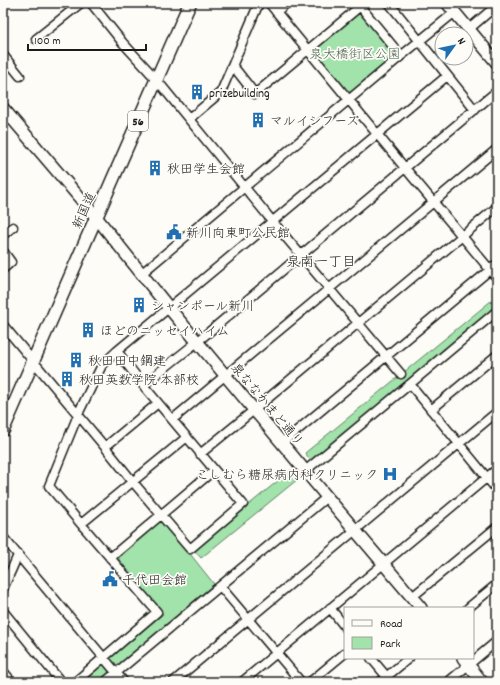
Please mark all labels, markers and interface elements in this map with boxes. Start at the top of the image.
scale bar [28,26,146,52]
north arrow [434,26,474,66]
text: 100 m [34,33,61,50]
text: N [453,35,469,49]
park label: 泉大橋街区公園 [309,46,401,65]
building icon: prizebuilding [188,83,206,101]
place label: prizebuilding [209,85,270,104]
road number: 56 [128,111,148,131]
building icon: マルイシフーズ [249,111,267,129]
place label: マルイシフーズ [270,113,359,132]
building icon: 秋田学生会館 [146,159,164,177]
place label: 秋田学生会館 [167,161,245,180]
street label: 新国道 [69,189,102,233]
public building icon: 新川向東町公民館 [165,223,183,241]
place label: 新川向東町公民館 [186,225,290,244]
district label: 泉南一丁目 [286,253,356,273]
building icon: シャンポール新川 [130,296,148,314]
place label: シャンポール新川 [151,298,254,317]
building icon: ほどのニッセイハイム [79,321,97,339]
place label: ほどのニッセイハイム [100,323,229,342]
building icon: 秋田田中鋼建 [67,351,85,369]
place label: 秋田田中鋼建 [88,353,166,372]
street label: 泉ななかまど通り [225,360,307,452]
building icon: 秋田英数学院 本部校 [58,370,76,388]
place label: 秋田英数学院 本部校 [79,372,199,391]
hospital icon: こしむら糖尿病内科クリニック [381,465,399,483]
place label: こしむら糖尿病内科クリニック [196,467,378,486]
public building icon: 千代田会館 [101,570,119,588]
place label: 千代田会館 [122,572,187,591]
legend [344,607,474,659]
text: Road [380,616,402,633]
text: Park [380,636,401,653]

